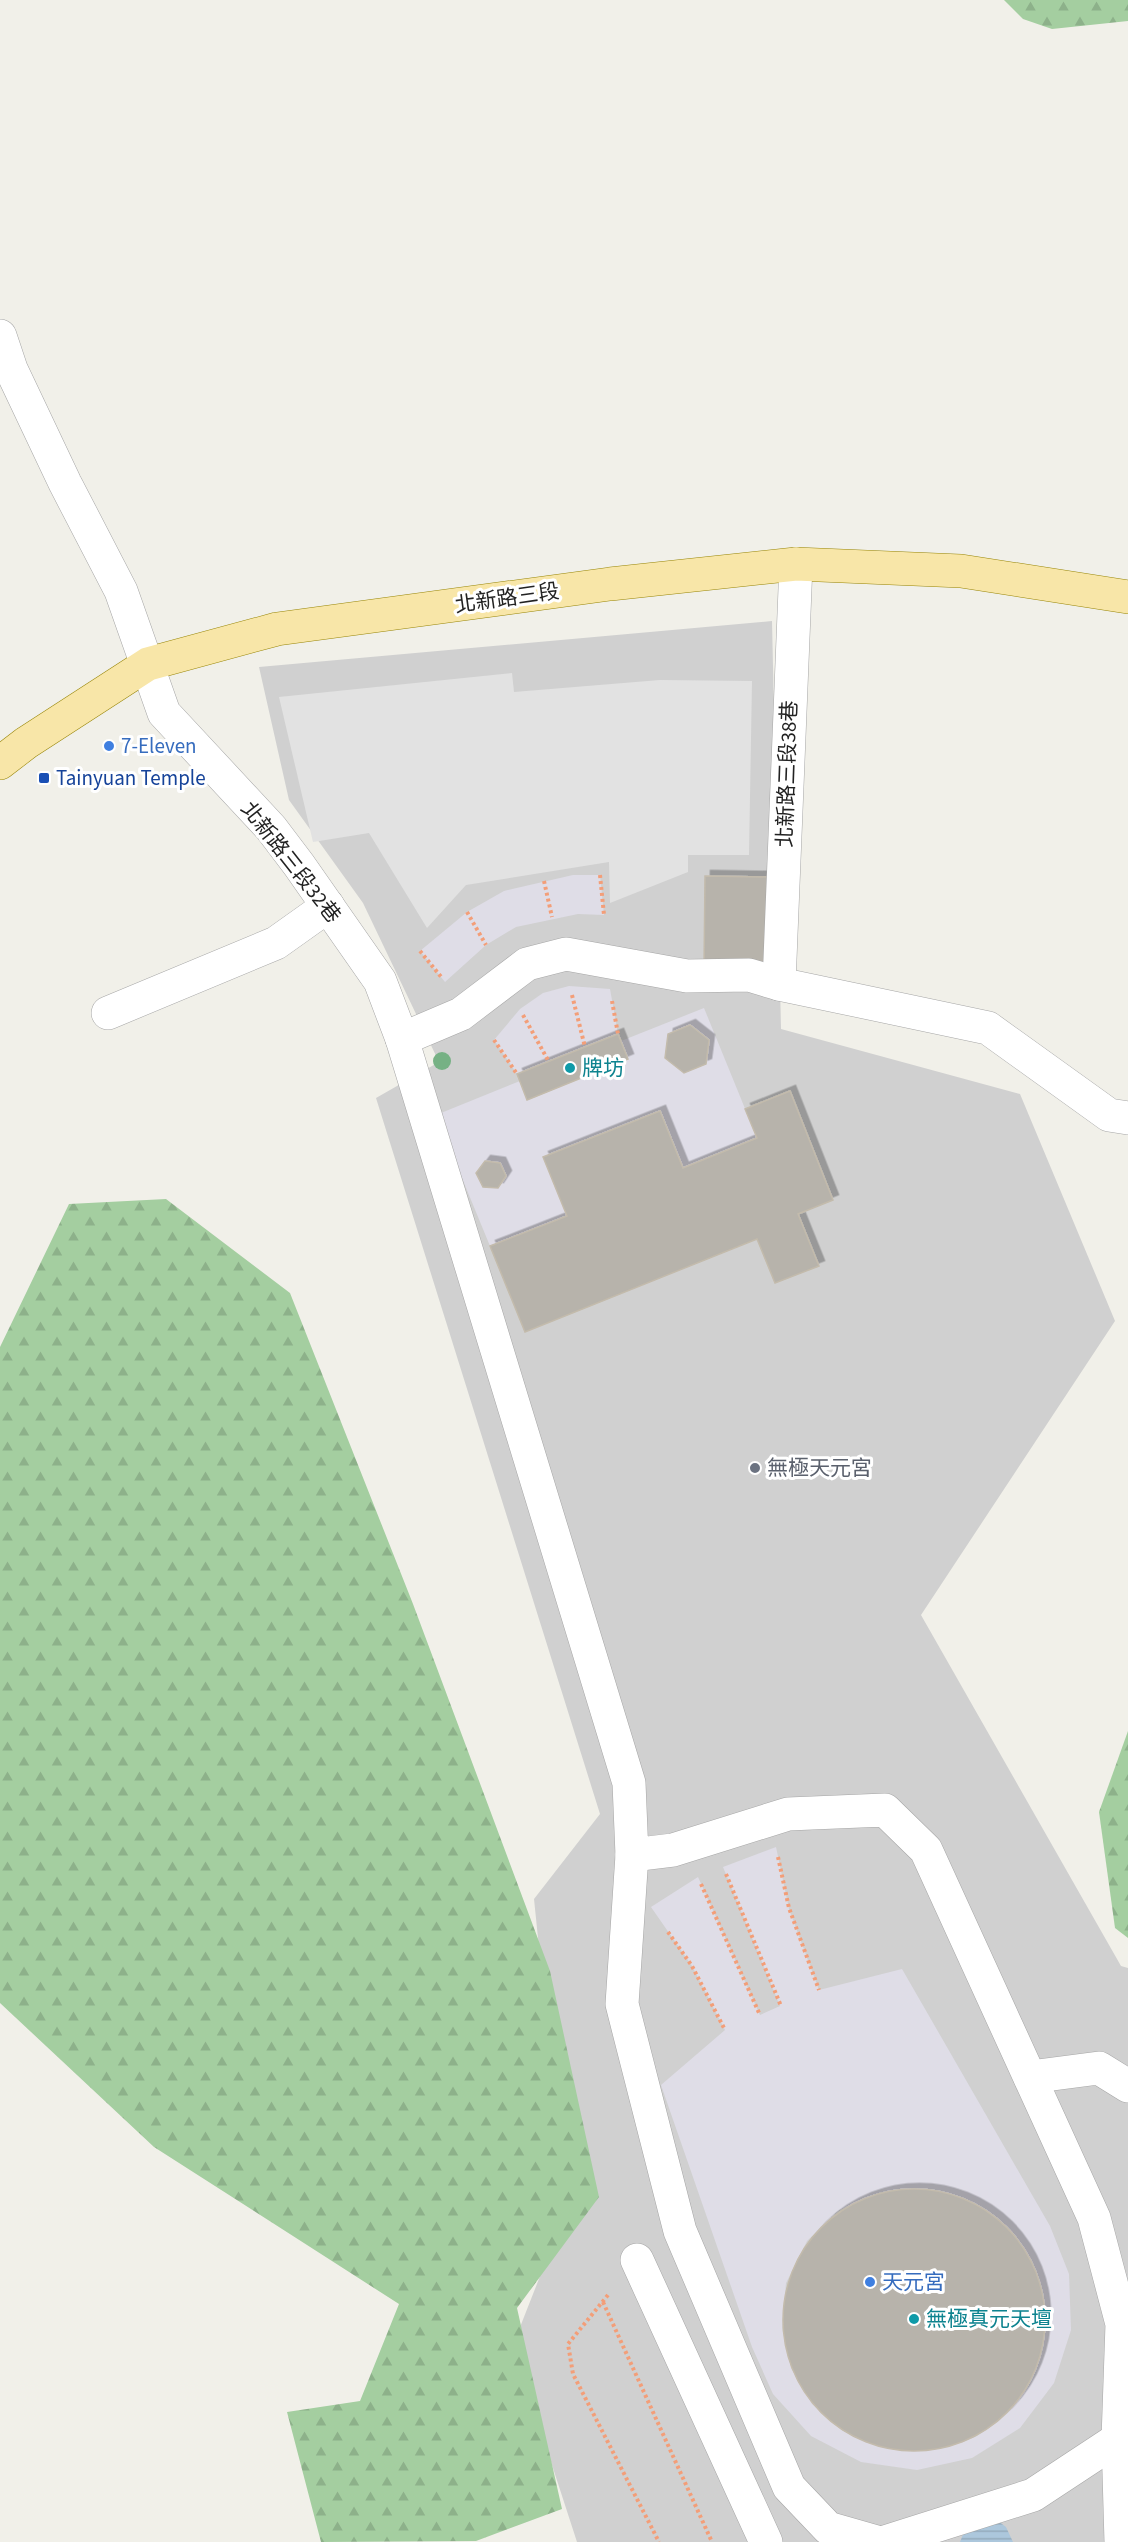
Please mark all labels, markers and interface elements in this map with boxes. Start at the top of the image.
street label: 北新路三段 [453,576,561,620]
street label: 北新路三段38巷 [769,700,805,848]
place label: 7-Eleven [121,731,197,761]
marker: 7-Eleven [102,739,116,753]
place label: Tainyuan Temple [56,763,206,793]
marker: Tainyuan Temple [37,771,51,785]
street label: 北新路三段32巷 [234,795,348,929]
place label: 牌坊 [582,1053,624,1083]
marker: 牌坊 [563,1061,577,1075]
place label: 無極天元宮 [767,1453,872,1483]
marker: 無極天元宮 [748,1461,762,1475]
place label: 天元宮 [882,2267,945,2297]
marker: 天元宮 [863,2275,877,2289]
place label: 無極真元天壇 [926,2304,1052,2334]
marker: 無極真元天壇 [907,2312,921,2326]

